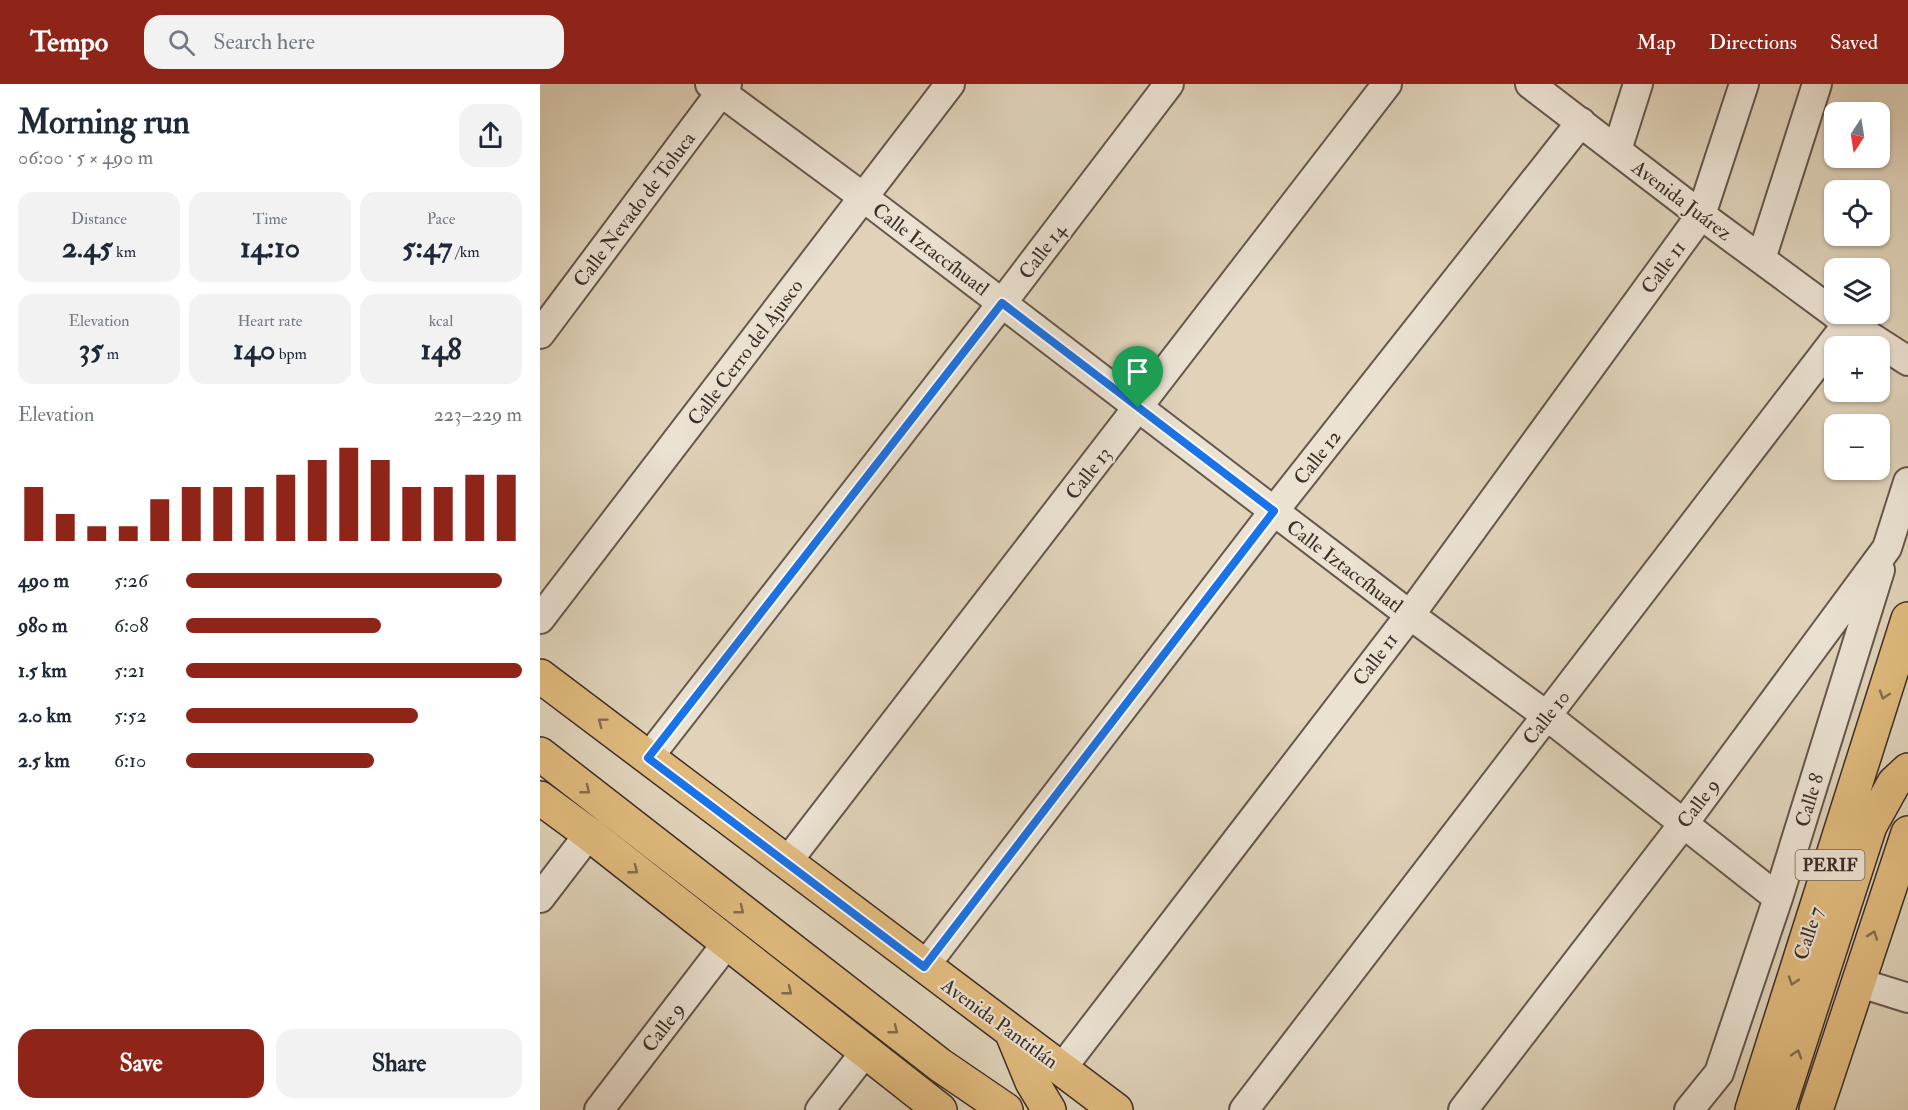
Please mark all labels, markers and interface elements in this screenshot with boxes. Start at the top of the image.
search box [144,15,564,69]
text: Tempo [30,25,108,60]
icon: search [165,26,198,59]
text: Search here [213,28,315,56]
text: Map [1636,29,1676,56]
text: Directions [1709,29,1797,56]
text: Saved [1830,29,1878,56]
text: Morning run [18,102,190,143]
north arrow [1824,102,1890,168]
map controls [1824,102,1890,480]
button: share [459,104,522,167]
street label: Calle Nevado de Toluca [568,126,701,292]
text: 06:00 · 5 × 490 m [18,145,153,170]
street label: Avenida Juárez [1626,154,1737,246]
button: locate [1824,180,1890,246]
street label: Calle Iztaccíhuatl [867,197,994,301]
text: Distance [71,209,127,229]
text: Time [253,209,287,229]
text: Pace [427,209,455,229]
street label: Calle 14 [1013,217,1072,284]
text: 2.45 [62,229,113,266]
text: 14:10 [240,229,300,266]
text: 5:47 [402,229,452,266]
street label: Calle 11 [1636,236,1691,299]
text: km [113,242,136,262]
text: /km [452,242,480,262]
button: layers [1824,258,1890,324]
street label: Calle Cerro del Ajusco [682,274,809,430]
text: Elevation [69,311,129,331]
text: Heart rate [237,311,303,331]
text: kcal [429,311,453,331]
text: 35 [79,331,103,368]
text: 140 [233,331,275,368]
text: 148 [421,331,461,368]
button: + [1824,336,1890,402]
text: m [103,344,119,364]
text: bpm [275,344,307,364]
pin [1112,346,1163,408]
icon: arrive [1121,355,1154,388]
text: Elevation [18,402,94,427]
text: 223–229 m [434,402,522,427]
button: − [1824,414,1890,480]
street label: Calle 12 [1288,425,1347,490]
street label: Calle 13 [1060,442,1117,505]
street label: Calle Iztaccíhuatl [1281,514,1408,618]
text: 490 m [18,568,69,593]
text: 5:26 [114,568,148,593]
text: 980 m [18,613,68,638]
text: 6:08 [114,613,149,638]
street label: Calle 11 [1347,628,1403,691]
text: 1.5 km [18,658,67,683]
text: 5:21 [114,658,145,683]
street label: Calle 10 [1517,685,1576,750]
one-way arrow [1879,689,1891,700]
text: 2.0 km [18,703,72,728]
text: 5:52 [114,703,147,728]
one-way arrow [597,719,608,730]
text: 2.5 km [18,748,70,773]
text: 6:10 [114,748,146,773]
street label: Calle 8 [1789,770,1829,830]
street label: Calle 9 [1672,774,1725,833]
one-way arrow [579,783,590,794]
road number: PERIF [1796,850,1864,880]
one-way arrow [628,863,639,874]
one-way arrow [733,902,744,913]
street label: Calle 7 [1788,903,1829,963]
one-way arrow [1866,930,1879,940]
street label: Avenida Pantitlán [936,972,1063,1074]
one-way arrow [1788,975,1800,986]
one-way arrow [781,983,792,994]
street label: Calle 9 [637,998,690,1057]
one-way arrow [887,1022,898,1033]
button: Save [18,1029,264,1098]
button: Share [276,1029,522,1098]
one-way arrow [1789,1050,1802,1060]

